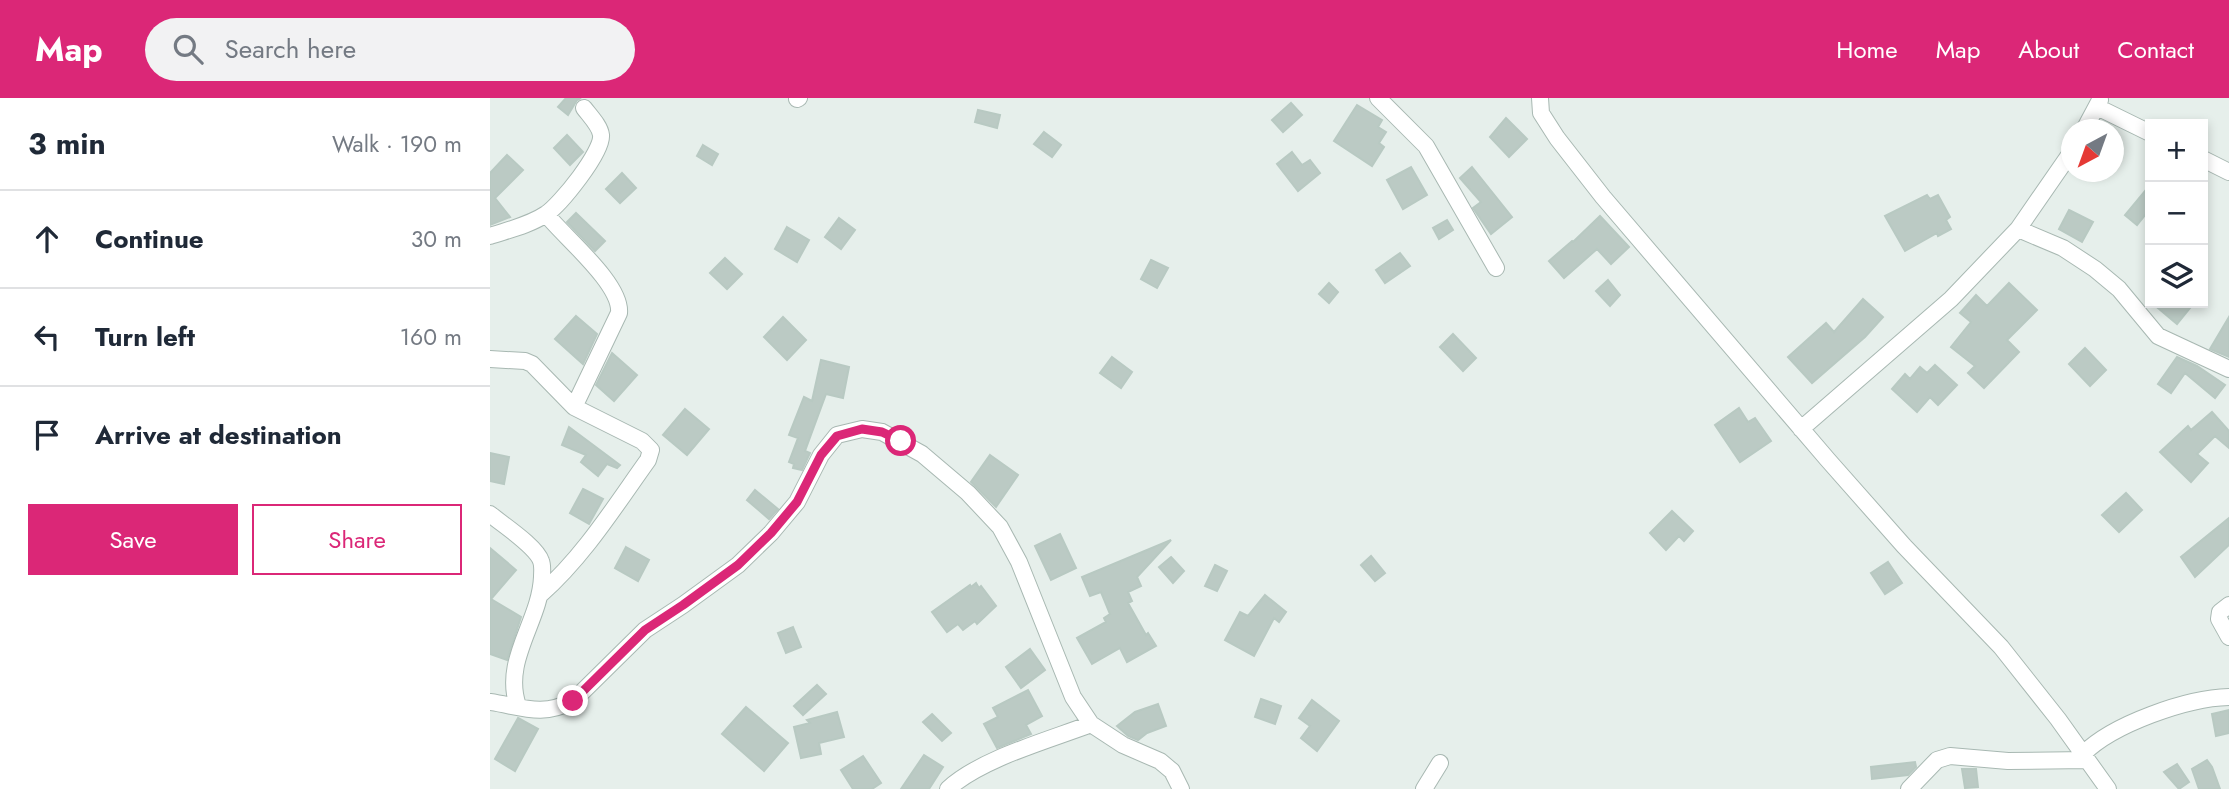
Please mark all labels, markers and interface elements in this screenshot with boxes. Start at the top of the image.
search box [145,18,635,81]
text: Map [35,26,103,73]
icon: search [169,30,207,68]
text: Search here [225,30,356,68]
text: Home [1836,32,1898,67]
text: Map [1936,32,1980,67]
text: About [2018,32,2079,67]
text: Contact [2117,32,2194,67]
north arrow [2061,119,2124,182]
map controls [2145,119,2208,308]
button: + [2145,119,2208,182]
text: 3 min [28,122,106,165]
text: Walk · 190 m [332,127,462,161]
button: − [2145,182,2208,245]
icon: ahead [28,220,66,258]
text: Continue [95,220,204,258]
text: 30 m [411,222,462,256]
button: layers [2145,245,2208,308]
icon: left [28,318,66,356]
text: Turn left [95,318,195,356]
text: 160 m [400,320,462,354]
icon: arrive [28,416,66,454]
text: Arrive at destination [95,416,342,454]
route start [885,425,916,456]
button: Save [28,504,238,575]
button: Share [252,504,462,575]
route end [557,685,588,716]

